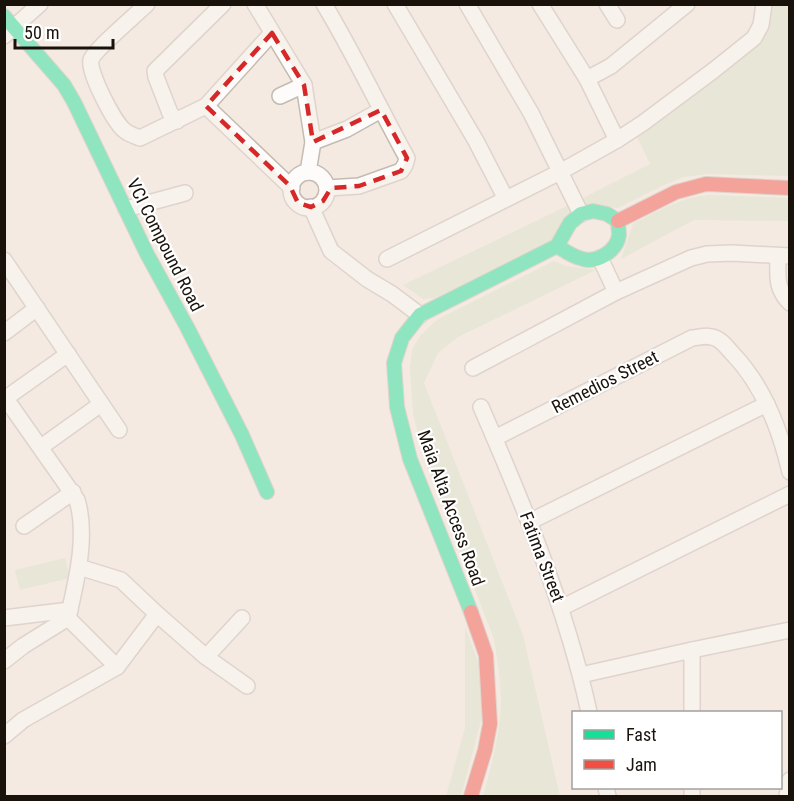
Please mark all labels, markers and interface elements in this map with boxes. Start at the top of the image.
scale bar [15,12,112,50]
text: 50 m [24,22,59,43]
street label: VCI Compound Road [123,175,208,315]
street label: Remedios Street [548,346,661,417]
street label: Maia Alta Access Road [414,427,489,588]
street label: Fatima Street [516,509,569,605]
legend [572,711,782,789]
text: Fast [626,724,657,745]
text: Jam [626,754,657,775]

